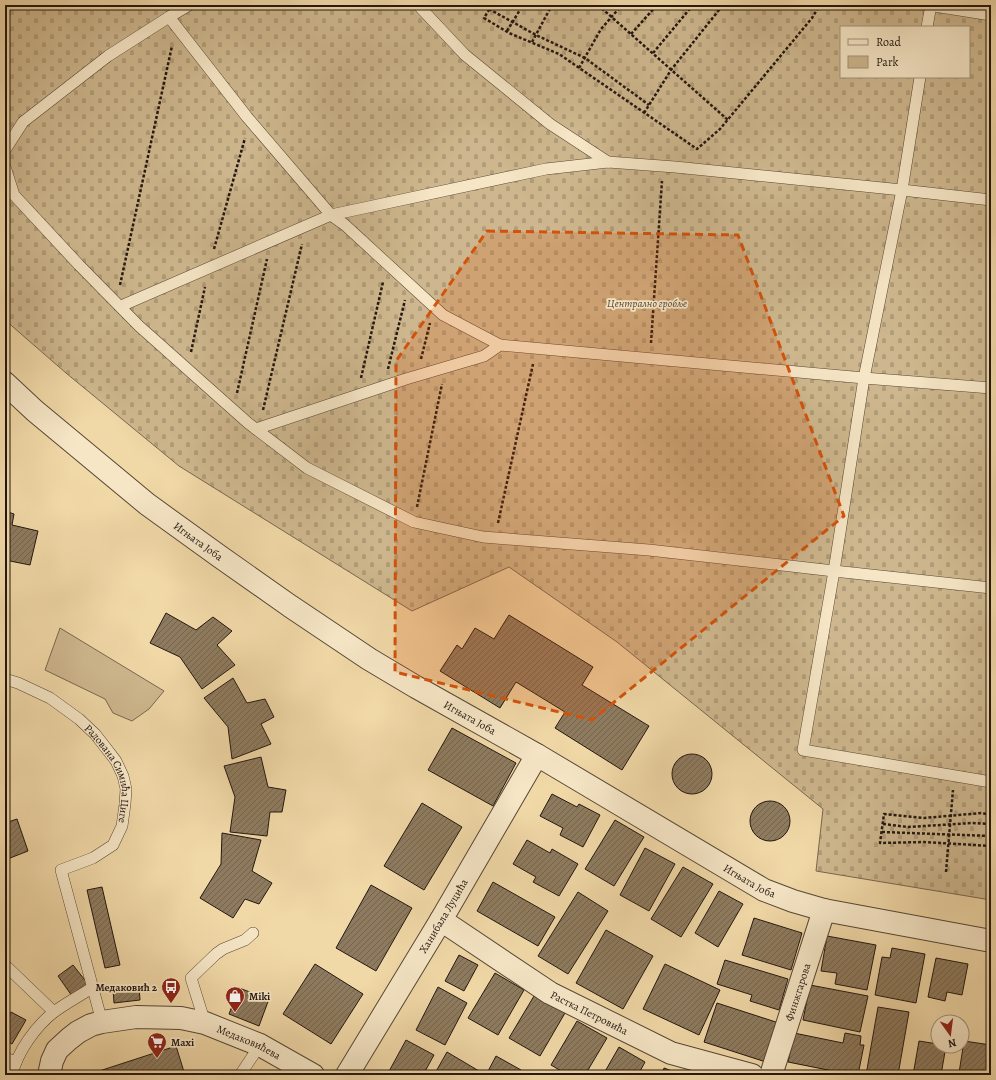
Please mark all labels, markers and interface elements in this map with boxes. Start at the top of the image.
legend [840,26,970,78]
text: Road [876,34,902,50]
text: Park [876,54,899,70]
park label: Централно гробље [607,296,687,311]
street label: Игњата Јоба [171,518,227,565]
street label: Игњата Јоба [441,697,500,738]
street label: Радована Симића Циге [81,721,134,824]
street label: Игњата Јоба [721,860,779,902]
street label: Ханибала Луцића [415,875,471,956]
street label: Финжгарова [781,960,814,1023]
bus stop icon: Медаковић 2 [160,976,182,1004]
place label: Медаковић 2 [95,980,158,995]
shop icon: Miki [224,985,246,1013]
street label: Растка Петровића [548,987,631,1038]
place label: Miki [249,989,270,1004]
north arrow [930,1014,970,1054]
street label: Медаковићева [215,1021,284,1063]
supermarket icon: Maxi [146,1031,168,1059]
place label: Maxi [171,1035,194,1050]
text: N [947,1035,958,1051]

